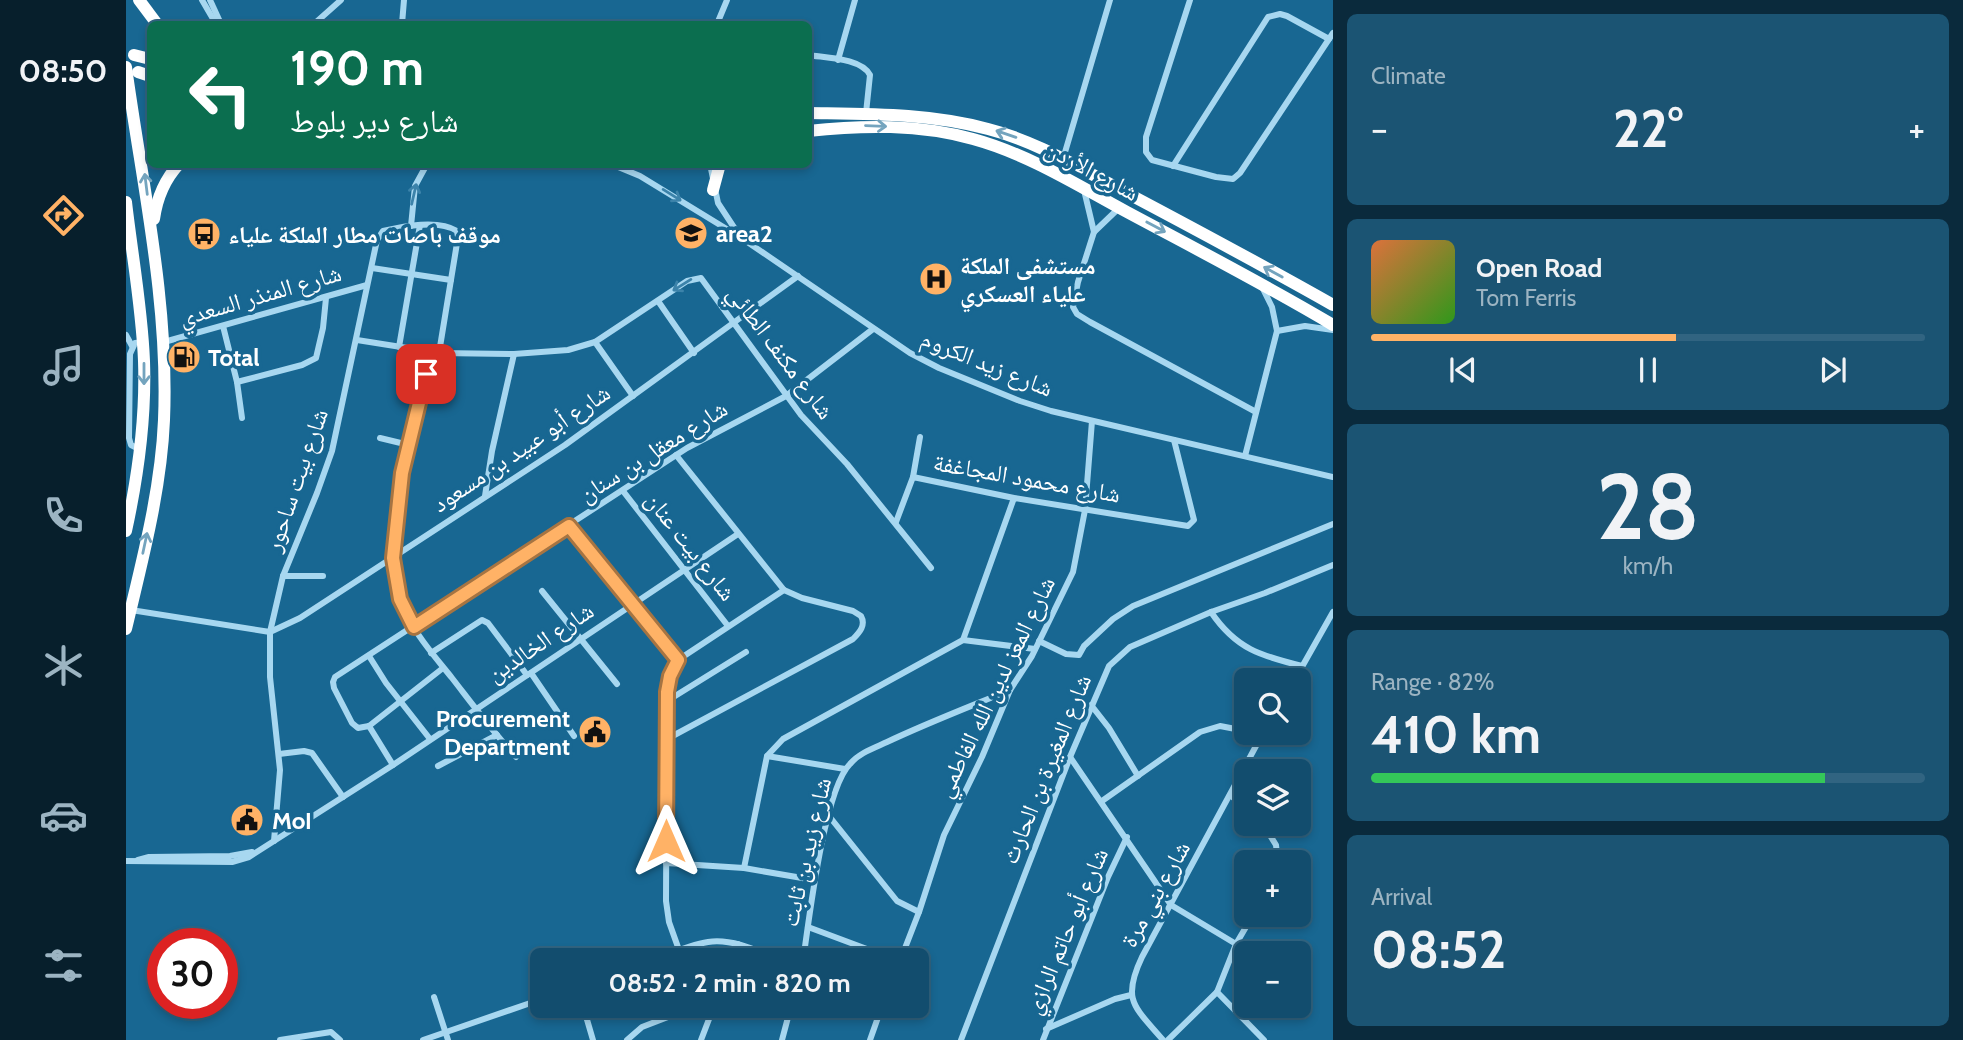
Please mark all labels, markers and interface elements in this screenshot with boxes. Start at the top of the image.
text: 190 m [290,38,424,97]
icon: left [175,49,266,140]
text: 08:50 [19,51,107,90]
text: Climate [1371,62,1446,90]
text: 22° [1613,97,1683,160]
text: شارع دير بلوط [290,101,459,140]
text: − [1371,105,1388,152]
text: + [1908,105,1925,152]
one-way arrow [865,120,888,133]
one-way arrow [995,127,1017,140]
street label: شارع الأردن [1039,133,1144,208]
one-way arrow [139,174,152,196]
one-way arrow [408,183,421,206]
one-way arrow [661,189,681,203]
icon: directions [39,191,88,240]
school or university icon: area2 [672,214,710,252]
bus stop icon: موقف باصات مطار الملكة علياء [185,215,223,253]
place label: area2 [716,219,773,248]
place label: موقف باصات مطار الملكة علياء [228,220,501,249]
one-way arrow [1145,221,1166,235]
place label: مستشفى الملكة علياء العسكري [960,251,1096,312]
text: Open Road [1476,252,1602,284]
street label: شارع المنذر السعدي [175,258,346,337]
hospital icon: مستشفى الملكة علياء العسكري [917,260,955,298]
one-way arrow [1263,265,1284,279]
one-way arrow [673,277,692,292]
street label: شارع مكنف الطائي [717,279,841,428]
text: Tom Ferris [1476,284,1576,312]
street label: شارع زيد الكروم [916,323,1057,404]
fuel station icon: Total [165,338,203,376]
icon: music [39,341,88,390]
place label: Total [208,343,260,372]
pin [396,344,456,404]
icon: previous [1444,351,1482,389]
icon: pause [1629,351,1667,389]
icon: next [1814,351,1852,389]
icon: arrive [407,355,445,393]
one-way arrow [137,362,151,385]
street label: شارع أبو عبيد بن مسعود [426,378,616,519]
street label: شارع معقل بن سنان [573,394,733,509]
street label: شارع بيت ساحور [258,405,335,556]
street label: شارع محمود المجاغفة [931,447,1123,510]
text: 28 [1596,451,1700,562]
street label: شارع بيت عنان [639,486,743,607]
icon: phone [39,491,88,540]
one-way arrow [139,532,153,555]
text: km/h [1623,552,1673,580]
street label: شارع المعز لدين الله الفاطمي [929,572,1066,804]
street label: شارع الخالدين [481,596,599,689]
icon: climate [39,641,88,690]
map controls [1234,668,1311,1018]
button: search [1234,668,1311,745]
text: Range · 82% [1371,668,1494,696]
street label: شارع المغيرة بن الحارث [995,670,1098,868]
text: 410 km [1371,703,1541,766]
place label: Procurement Department [436,704,570,761]
public building icon: Procurement Department [576,713,614,751]
button: layers [1234,759,1311,836]
street label: شارع زيد بن ثابت [775,775,838,929]
icon: car [39,791,88,840]
public building icon: MoI [228,801,266,839]
position arrow [629,804,703,878]
place label: MoI [272,806,312,835]
street label: شارع بني مرة [1114,836,1200,955]
street label: شارع أبو حاتم الرازي [1018,843,1119,1021]
button: + [1234,850,1311,927]
text: Arrival [1371,883,1432,911]
text: 08:52 [1371,918,1506,981]
speed limit sign: 30 [147,928,238,1019]
icon: filters [39,941,88,990]
button: − [1234,941,1311,1018]
text: 08:52 · 2 min · 820 m [608,967,851,999]

